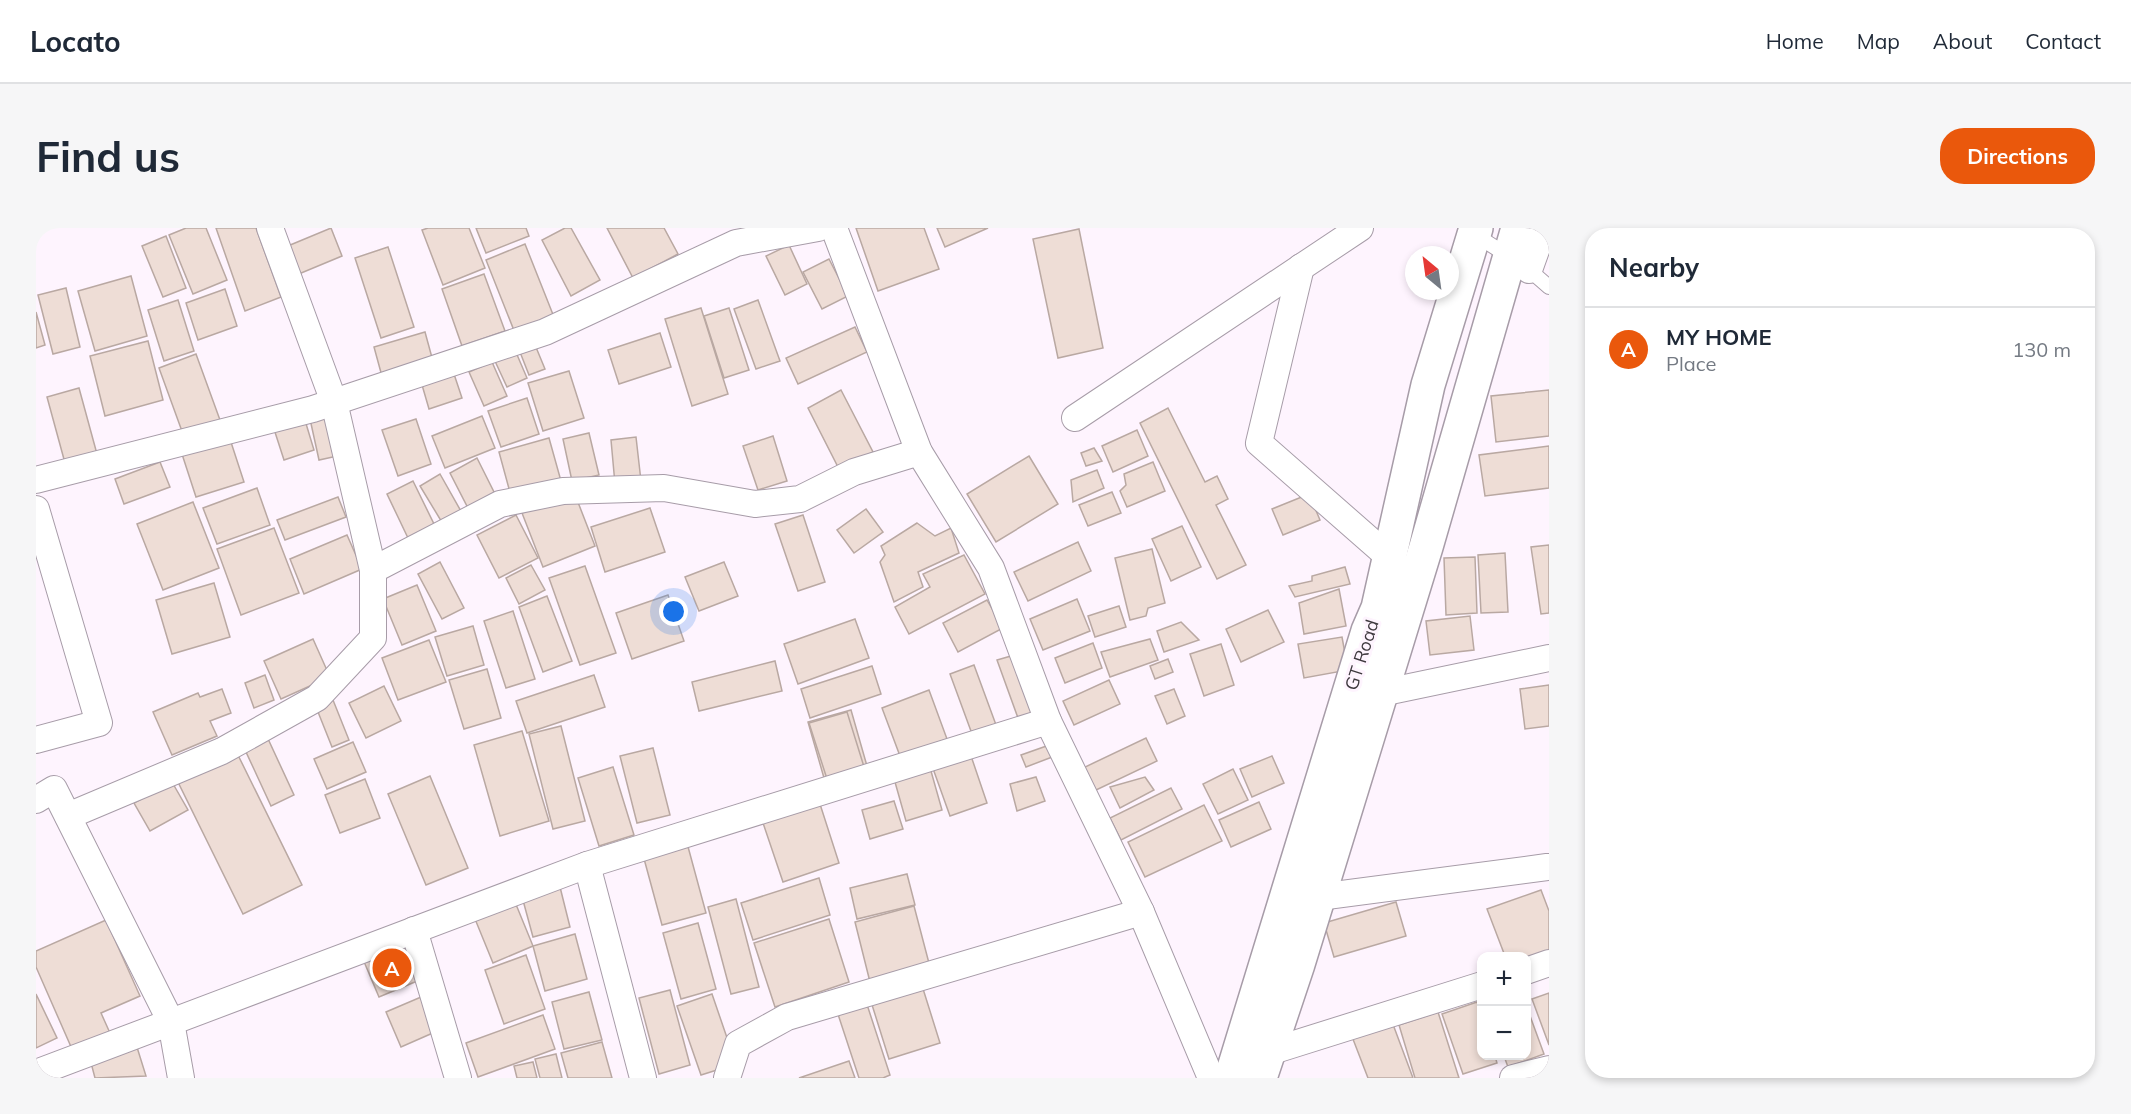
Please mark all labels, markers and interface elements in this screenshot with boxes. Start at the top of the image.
text: Locato [30,24,121,59]
text: Home [1766,28,1824,54]
text: Map [1857,28,1900,54]
text: About [1933,28,1992,54]
text: Contact [2025,28,2101,54]
button: Directions [1940,128,2095,184]
text: Find us [36,130,180,183]
north arrow [1405,246,1459,300]
text: Nearby [1609,251,1699,284]
text: MY HOME [1666,323,1772,351]
text: A [1621,337,1636,362]
text: 130 m [2012,337,2071,362]
text: Place [1666,351,1716,376]
your location [659,597,688,626]
street label: GT Road [1339,617,1384,693]
pin: A [372,946,412,990]
map controls [1477,952,1531,1060]
button: + [1477,952,1531,1006]
button: − [1477,1006,1531,1060]

